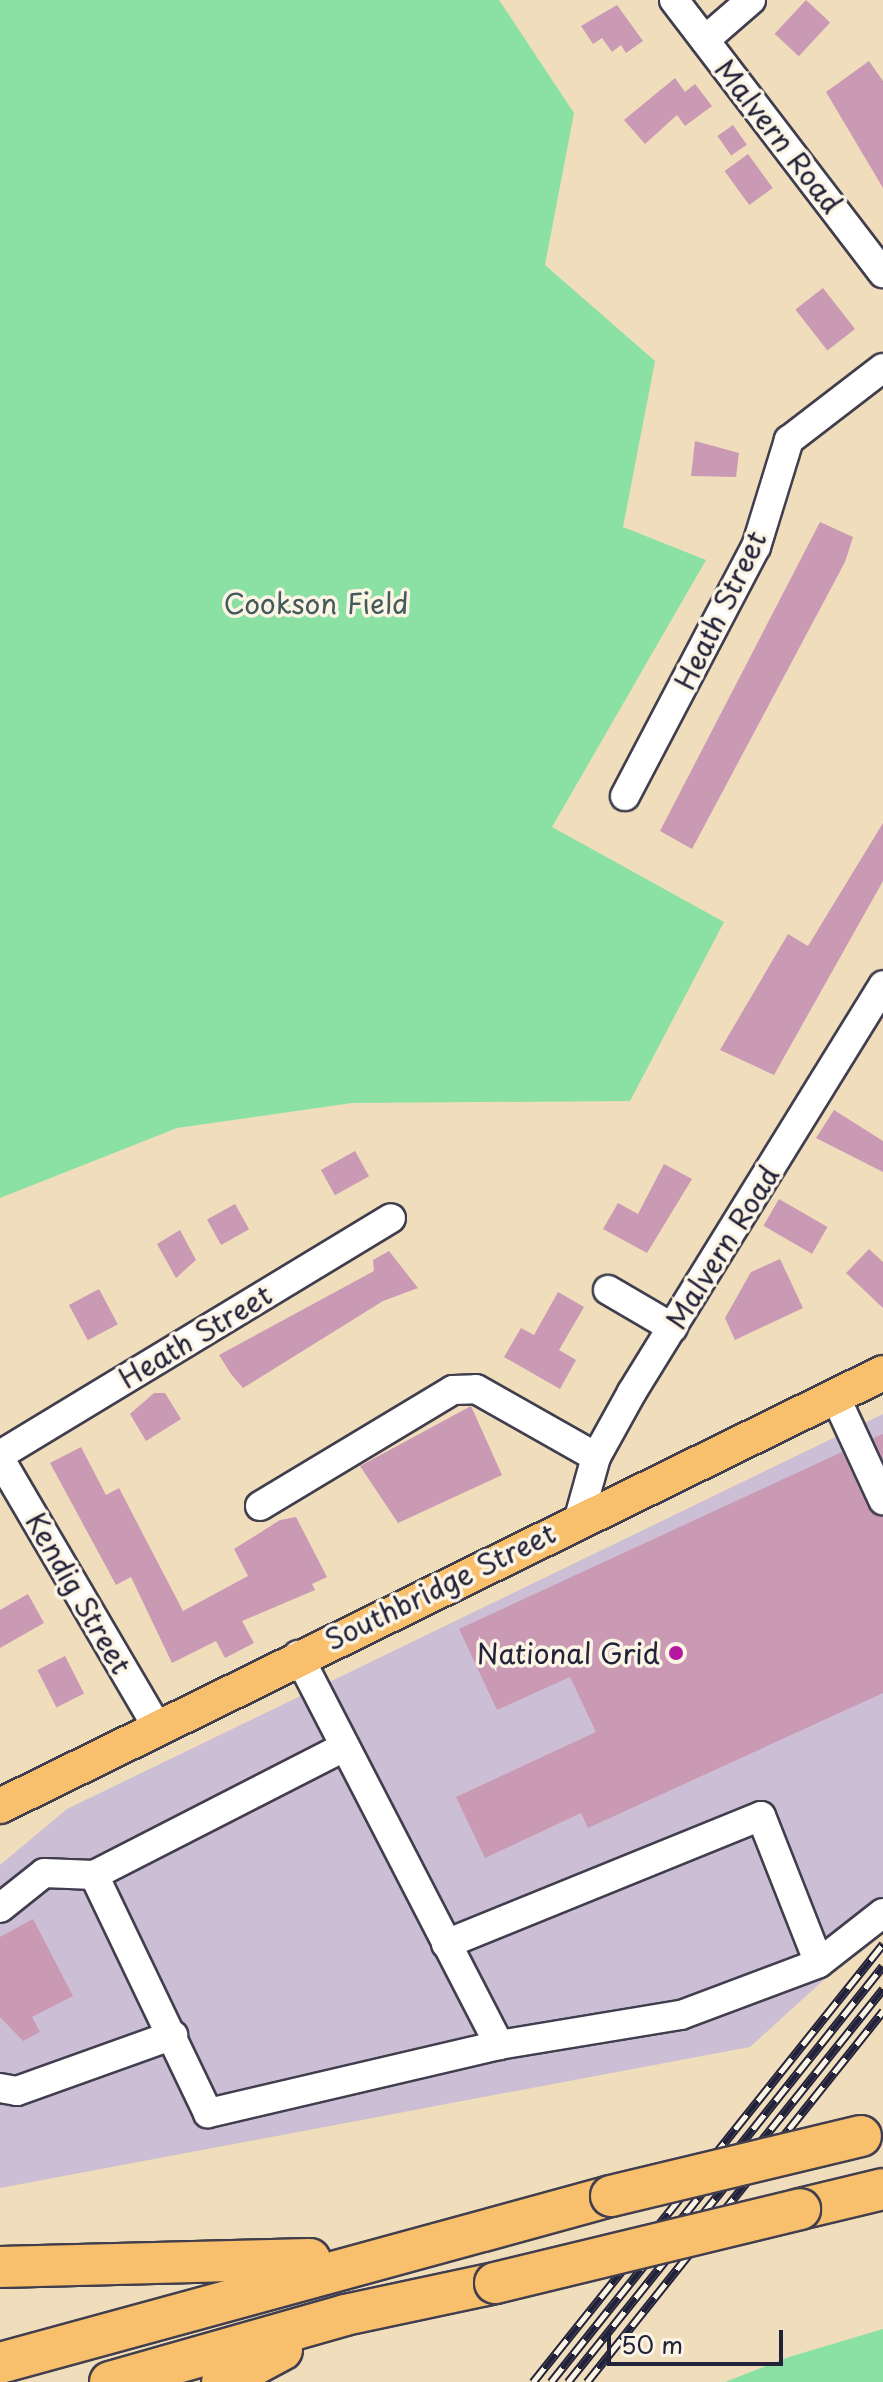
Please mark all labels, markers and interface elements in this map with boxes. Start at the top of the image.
street label: Malvern Road [708,52,850,220]
street label: Heath Street [667,524,773,696]
park label: Cookson Field [224,586,408,620]
street label: Malvern Road [658,1159,786,1335]
street label: Heath Street [112,1277,278,1395]
street label: Kendig Street [19,1505,139,1681]
street label: Southbridge Street [319,1516,561,1656]
place label: National Grid [476,1636,660,1670]
marker: National Grid [667,1644,685,1662]
scale bar [611,2314,787,2364]
text: 50 m [621,2326,683,2362]

